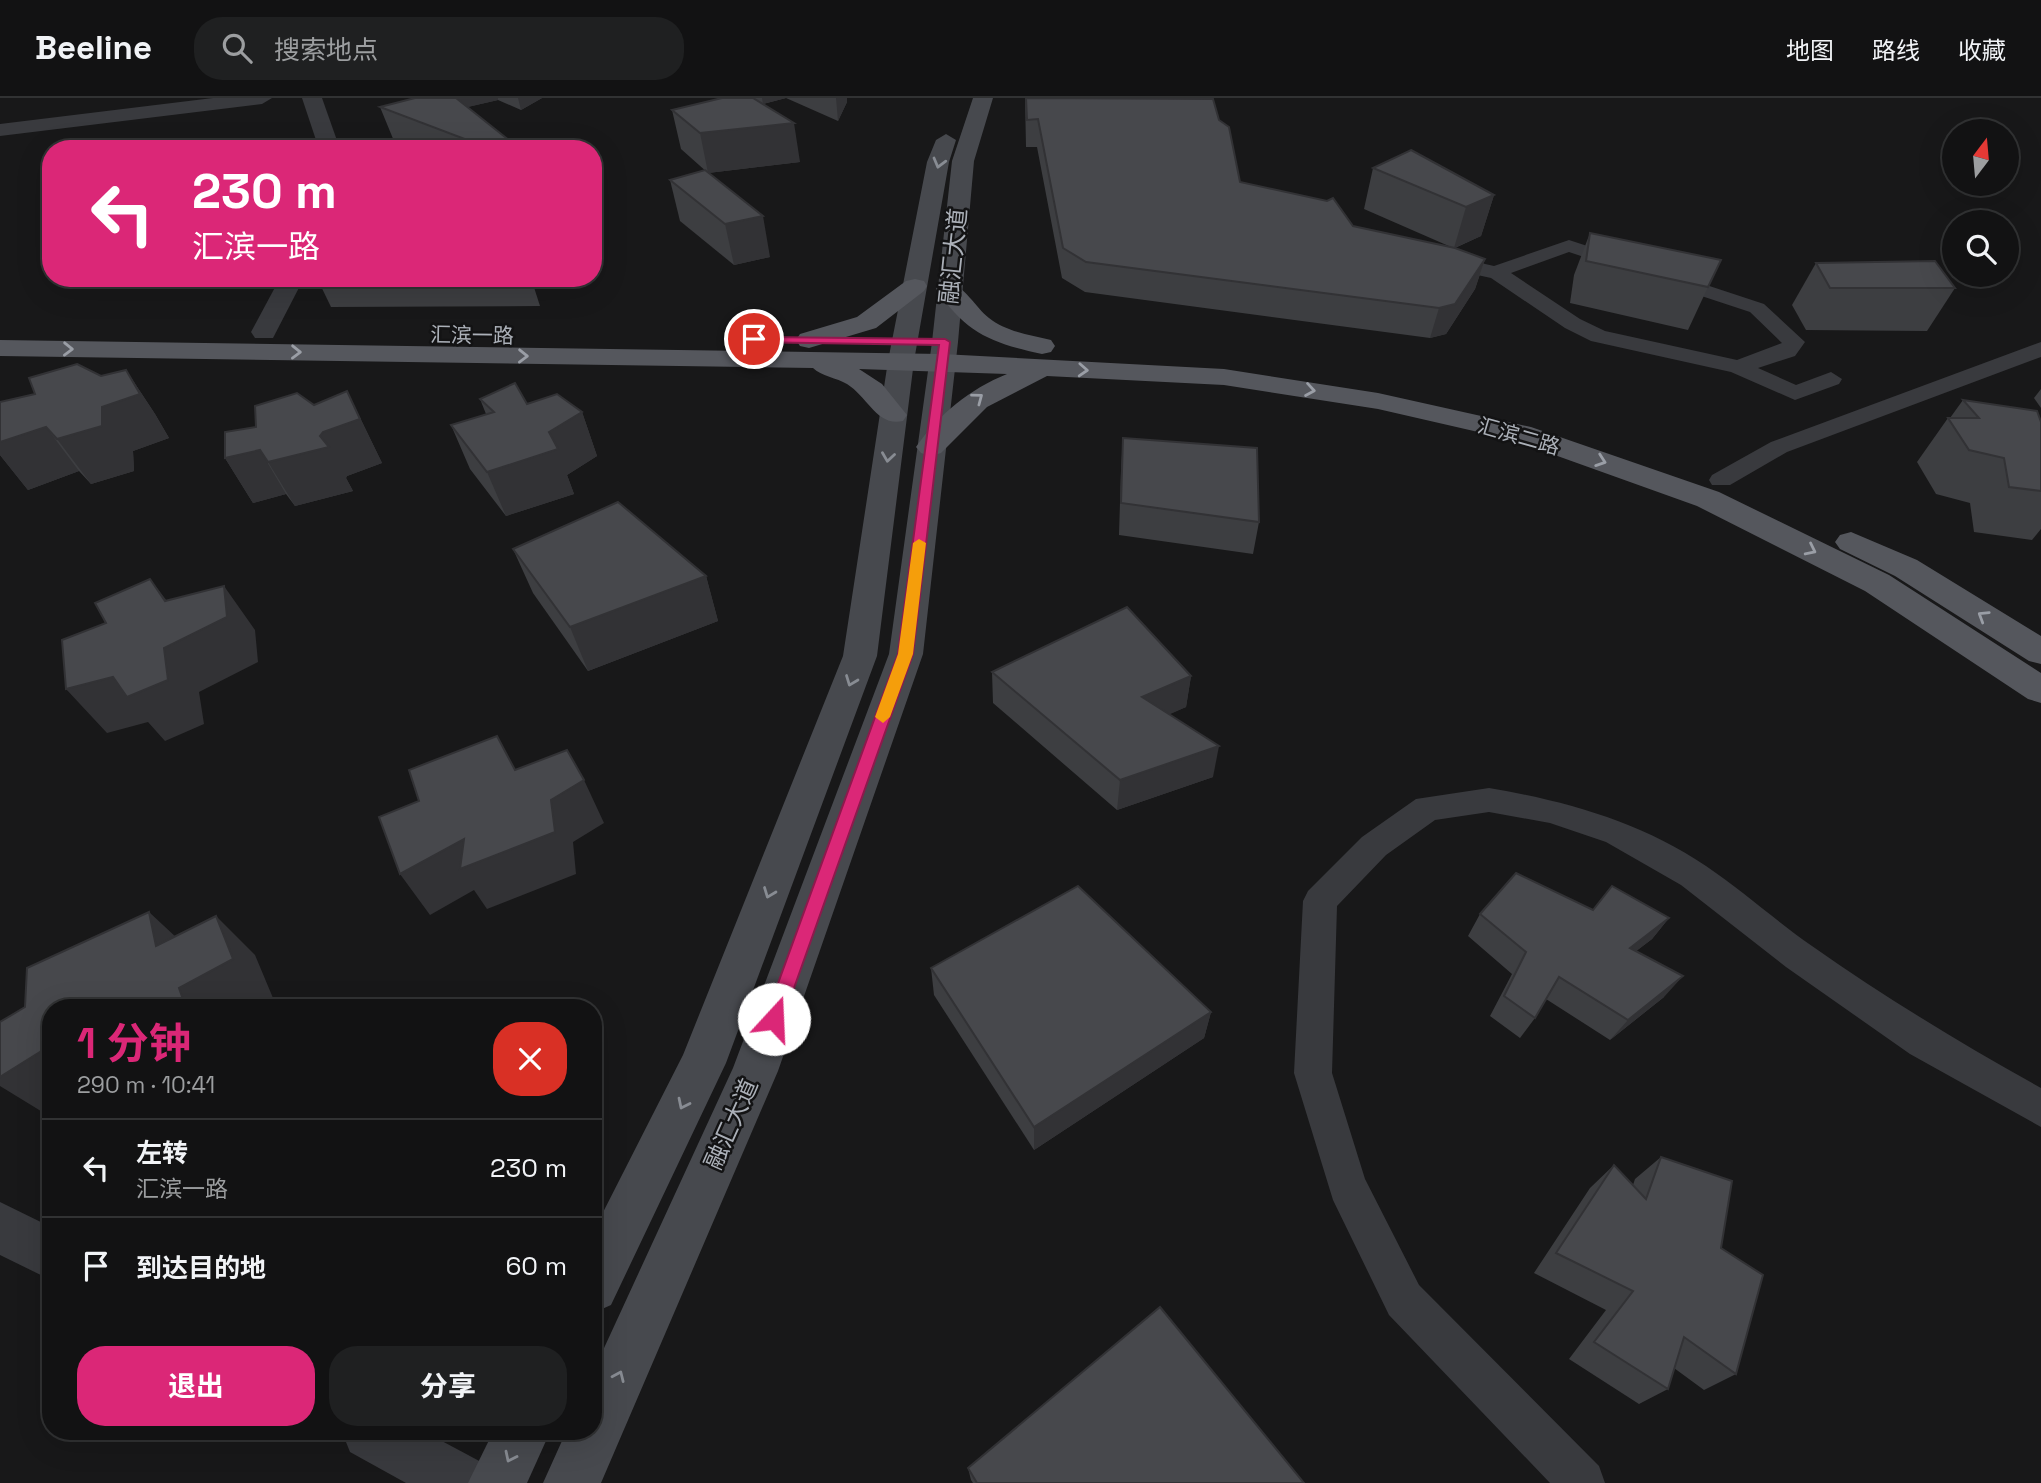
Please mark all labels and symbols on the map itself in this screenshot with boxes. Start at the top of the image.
north arrow [1942,119,2020,196]
one-way arrow [933,156,947,168]
street label: 融汇大道 [933,207,973,305]
pin [724,309,784,369]
street label: 汇滨一路 [430,321,514,349]
one-way arrow [63,341,74,356]
one-way arrow [291,344,301,360]
one-way arrow [518,348,529,363]
one-way arrow [1078,362,1089,377]
one-way arrow [1304,382,1315,397]
one-way arrow [971,394,983,407]
street label: 汇滨二路 [1475,411,1563,461]
one-way arrow [880,452,895,463]
one-way arrow [1595,453,1607,467]
one-way arrow [1804,541,1816,555]
one-way arrow [1978,611,1991,624]
one-way arrow [845,675,859,687]
one-way arrow [763,887,777,899]
position arrow [737,982,811,1056]
street label: 融汇大道 [697,1074,765,1174]
one-way arrow [677,1097,691,1109]
one-way arrow [611,1371,625,1383]
one-way arrow [504,1450,518,1462]

